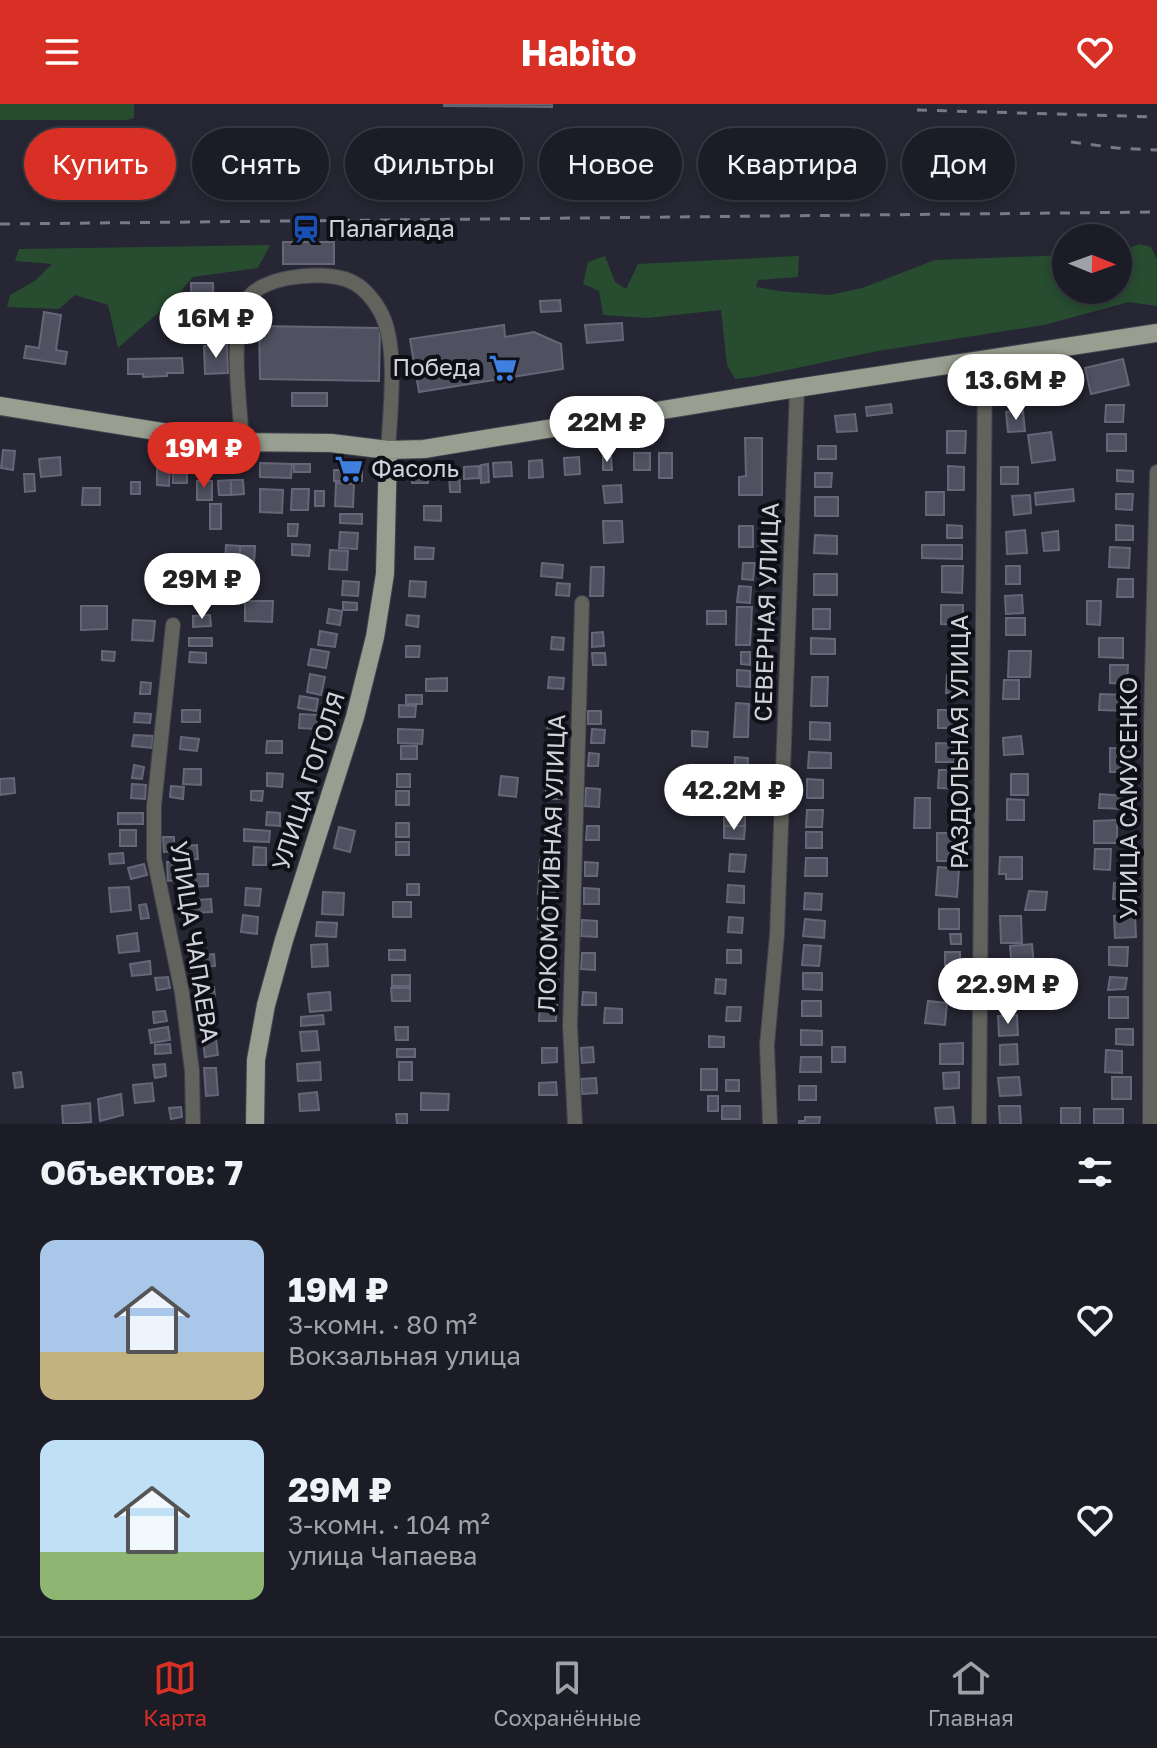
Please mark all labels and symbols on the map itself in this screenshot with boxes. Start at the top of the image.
place label: Палагиада [328,213,455,242]
station icon: Палагиада [291,214,321,244]
north arrow [1052,224,1132,304]
pin: 16M ₽ [160,292,272,360]
place label: Победа [392,352,481,381]
supermarket icon: Победа [488,353,518,383]
pin: 13.6M ₽ [942,354,1090,422]
pin: 22M ₽ [551,396,663,464]
pin: 19M ₽ [148,422,260,490]
place label: Фасоль [371,453,459,482]
supermarket icon: Фасоль [334,454,364,484]
street label: СЕВЕРНАЯ УЛИЦА [747,502,784,722]
pin: 29M ₽ [146,553,258,621]
street label: РАЗДОЛЬНАЯ УЛИЦА [944,615,973,869]
street label: УЛИЦА САМУСЕНКО [1113,677,1142,919]
street label: УЛИЦА ГОГОЛЯ [265,687,350,874]
street label: ЛОКОМОТИВНАЯ УЛИЦА [531,713,570,1012]
pin: 42.2M ₽ [660,764,808,832]
street label: УЛИЦА ЧАПАЕВА [165,839,226,1045]
pin: 22.9M ₽ [934,958,1082,1026]

